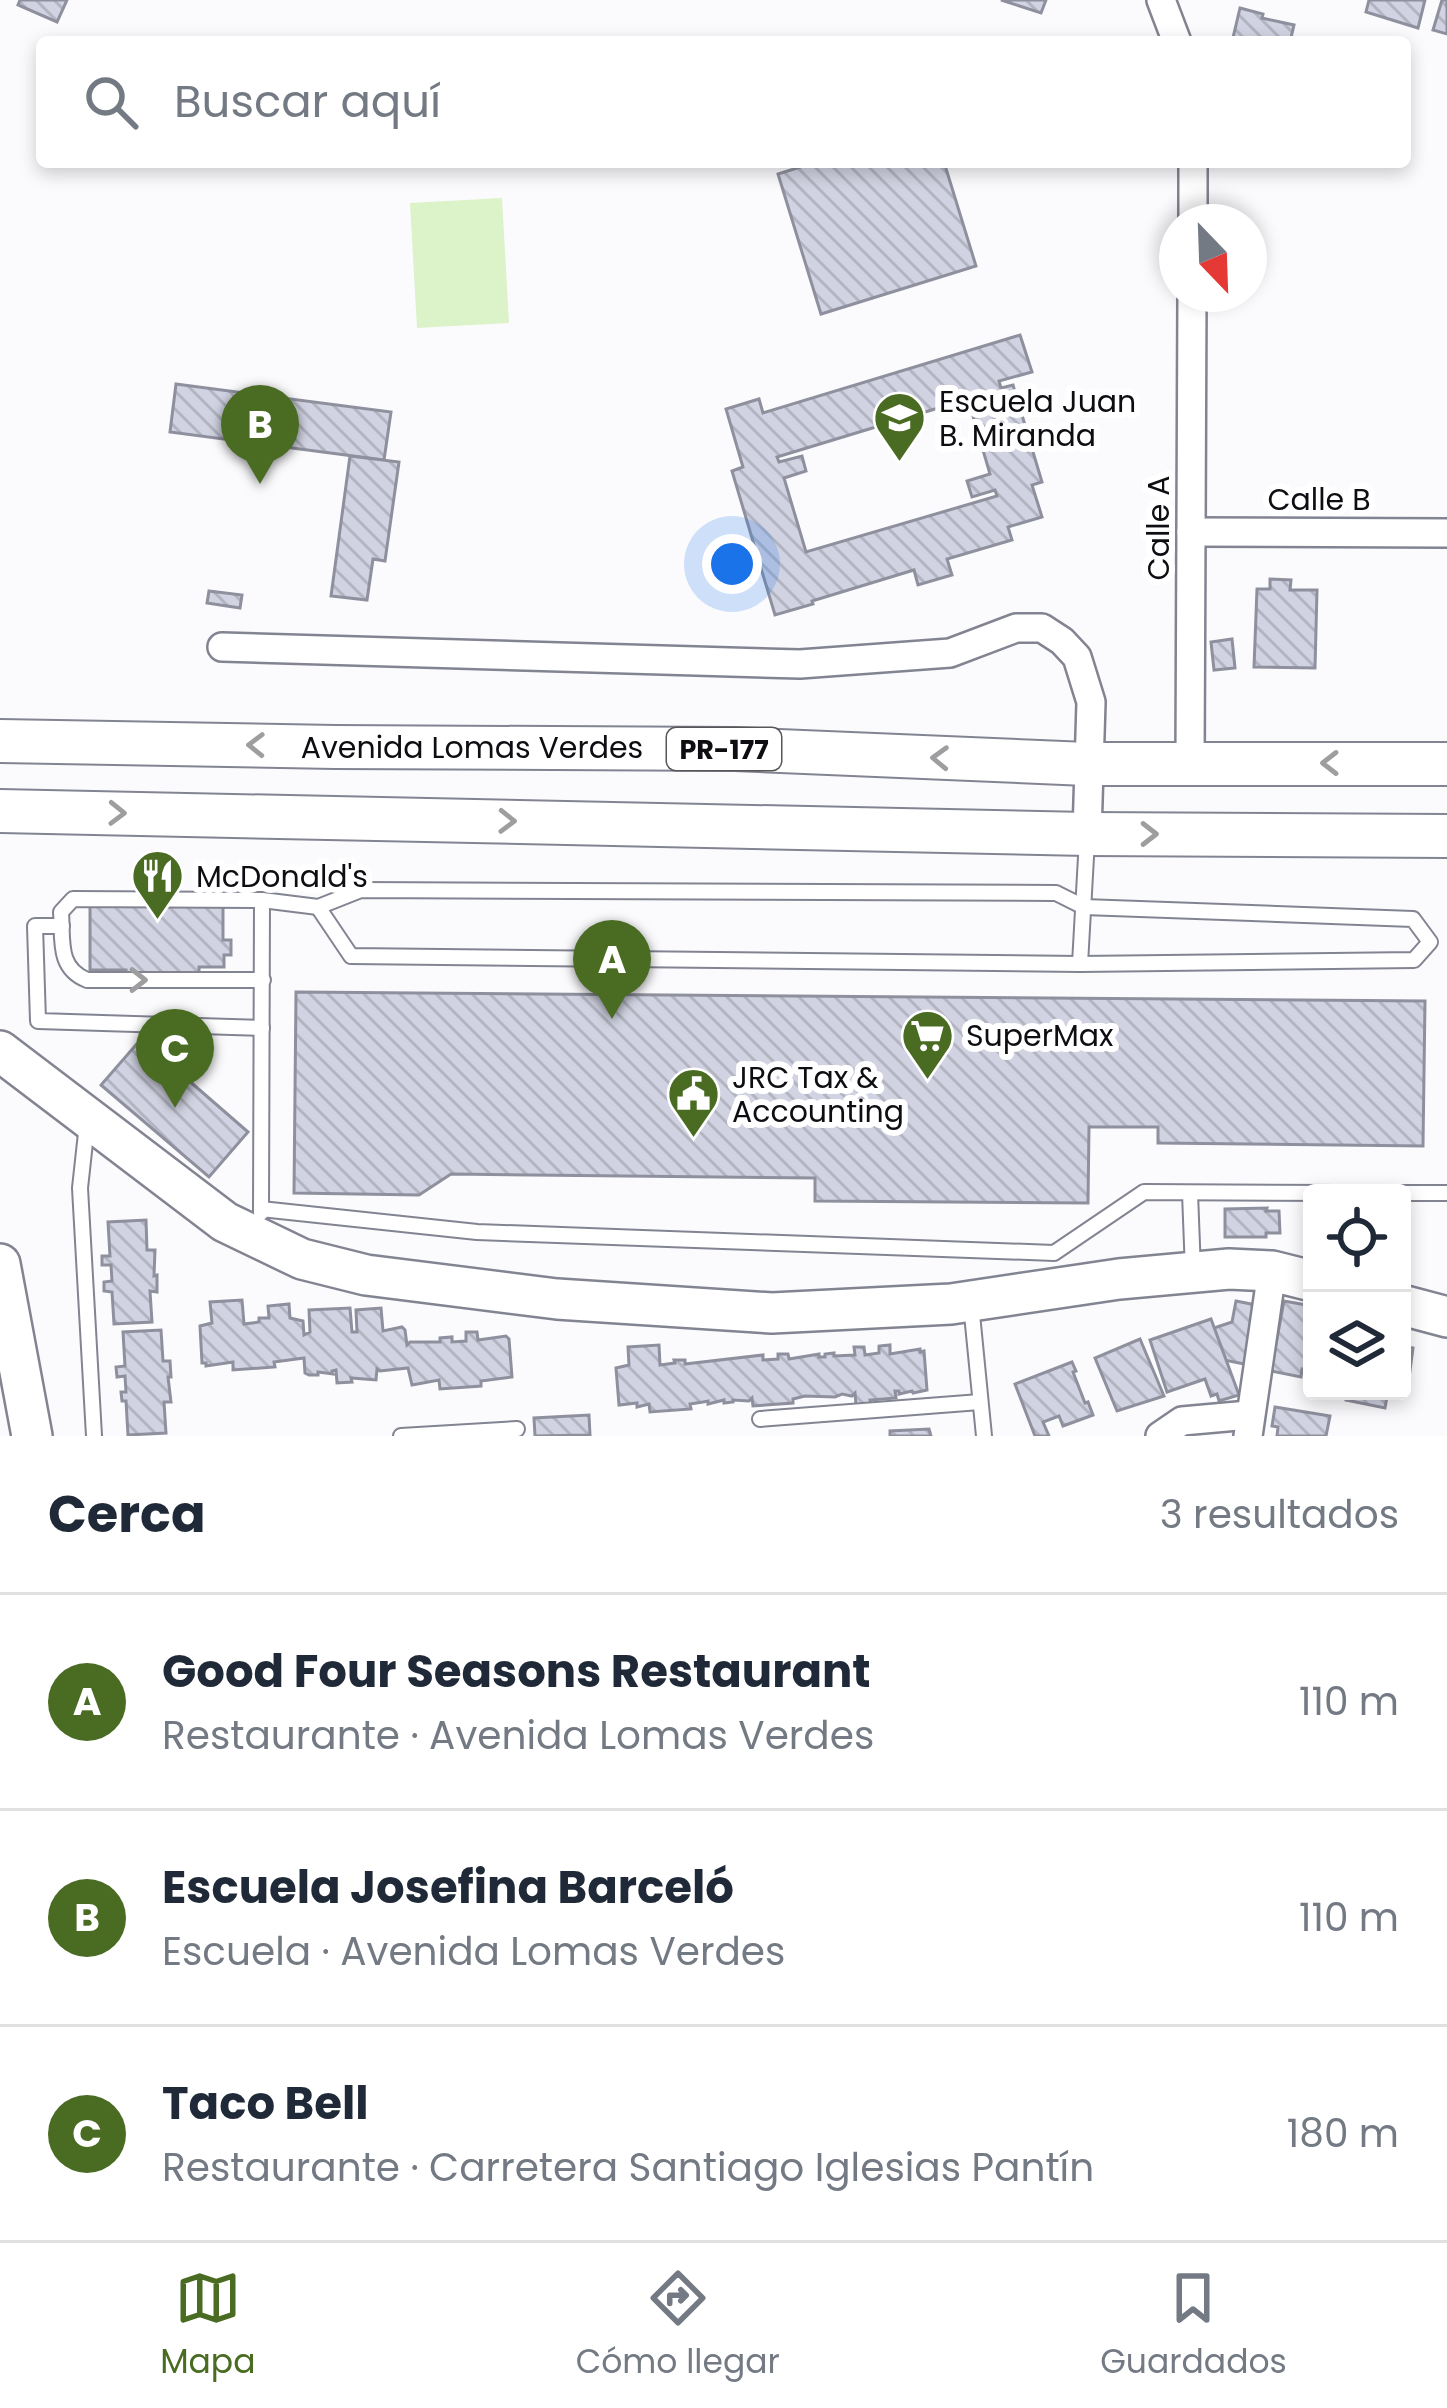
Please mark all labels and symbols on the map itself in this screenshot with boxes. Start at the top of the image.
north arrow [1159,204,1267,312]
place label: Escuela Juan B. Miranda [939,380,1136,457]
pin: B [221,385,299,484]
school or university icon: Escuela Juan B. Miranda [872,390,928,464]
street label: Calle A [1137,475,1180,581]
street label: Calle B [1267,478,1371,521]
your location [702,534,762,594]
street label: Avenida Lomas Verdes [301,726,643,769]
road number: PR-177 [667,728,781,770]
one-way arrow [246,733,265,759]
one-way arrow [930,745,949,771]
one-way arrow [1320,750,1338,776]
one-way arrow [108,799,127,825]
one-way arrow [498,807,517,833]
one-way arrow [1141,821,1159,847]
restaurant icon: McDonald's [129,848,185,922]
place label: McDonald's [196,855,368,898]
pin: A [573,920,651,1019]
one-way arrow [130,967,148,993]
supermarket icon: SuperMax [899,1007,955,1081]
pin: C [136,1009,214,1108]
place label: SuperMax [966,1014,1113,1057]
place label: JRC Tax & Accounting [732,1056,904,1133]
public building icon: JRC Tax & Accounting [665,1066,721,1140]

